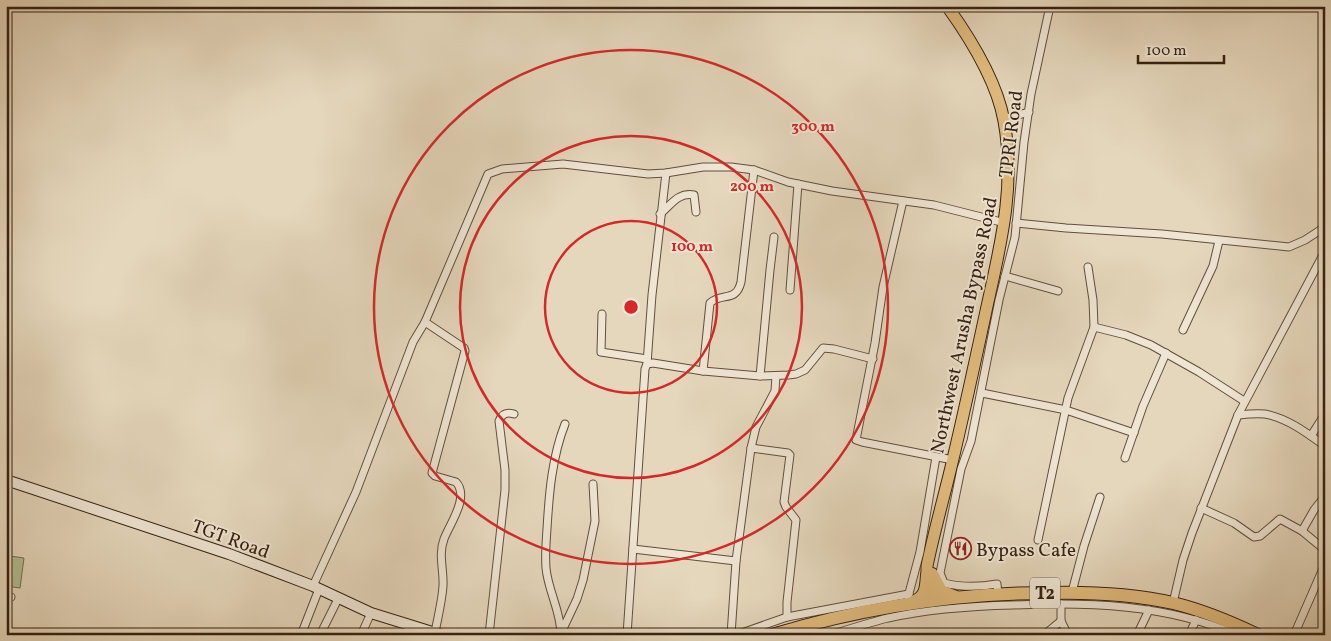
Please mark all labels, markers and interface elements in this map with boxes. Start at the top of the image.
scale bar [1138,32,1225,64]
text: 100 m [1146,41,1186,62]
street label: TPRI Road [994,89,1030,180]
text: 300 m [791,117,835,138]
text: 200 m [730,177,774,198]
street label: Northwest Arusha Bypass Road [925,195,1005,456]
text: 100 m [671,237,714,258]
centre of rings [622,298,640,316]
street label: TGT Road [188,514,273,566]
restaurant icon: Bypass Cafe [948,537,972,561]
place label: Bypass Cafe [976,538,1076,564]
road number: T2 [1030,578,1060,608]

